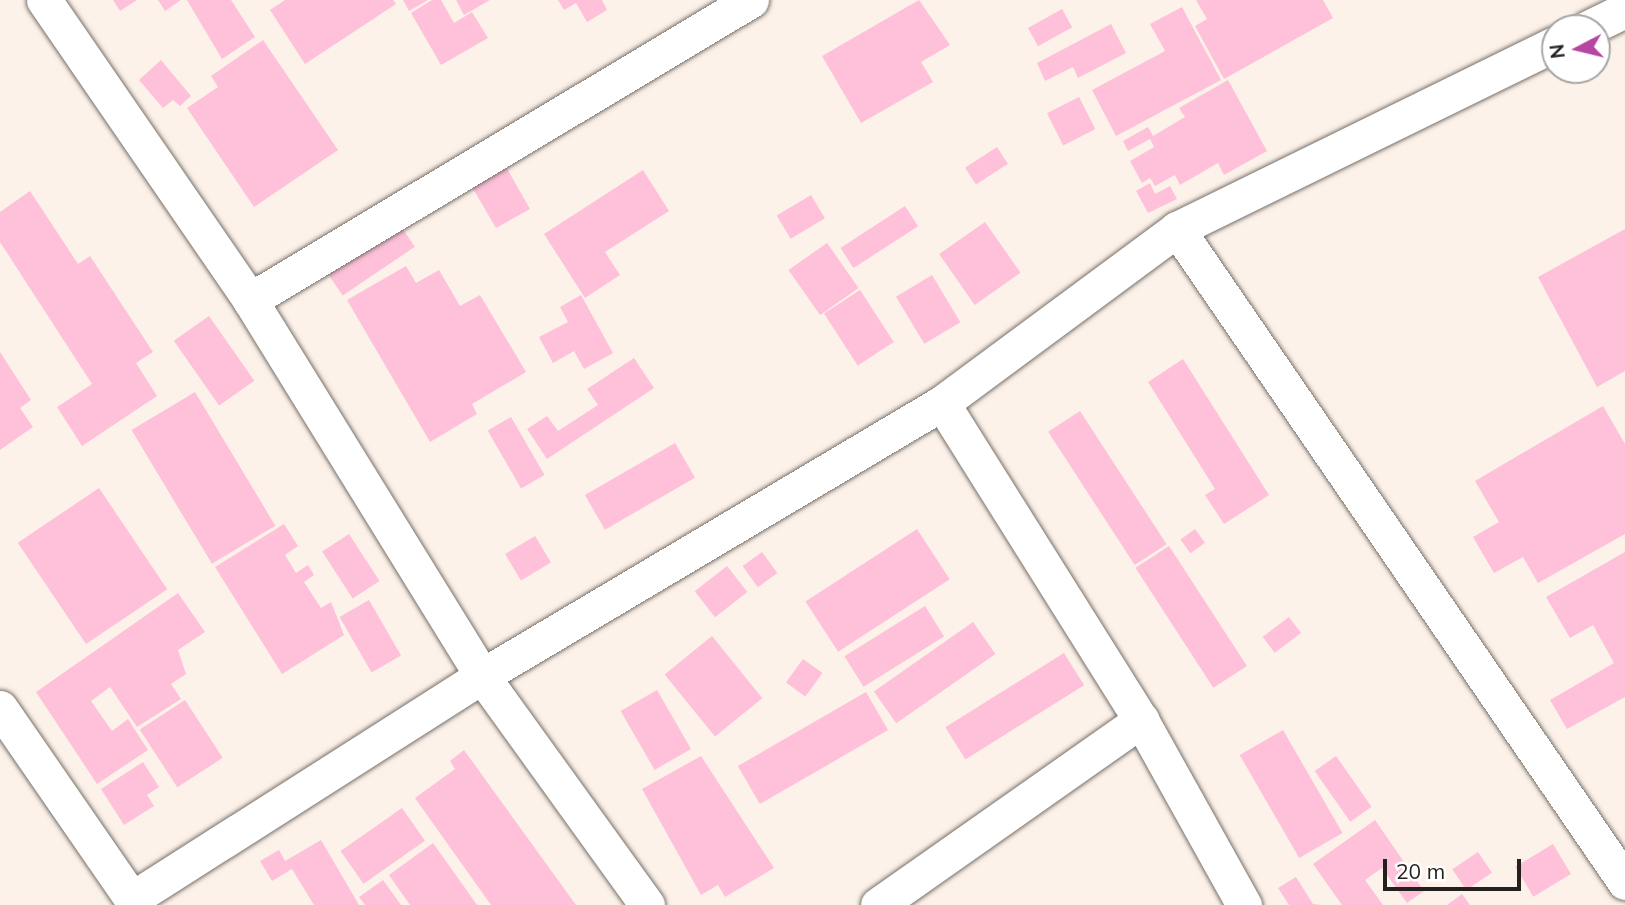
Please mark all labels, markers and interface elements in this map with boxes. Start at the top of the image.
north arrow [1541,14,1611,84]
text: N [1544,43,1570,60]
scale bar [1387,846,1525,890]
text: 20 m [1396,858,1445,884]

